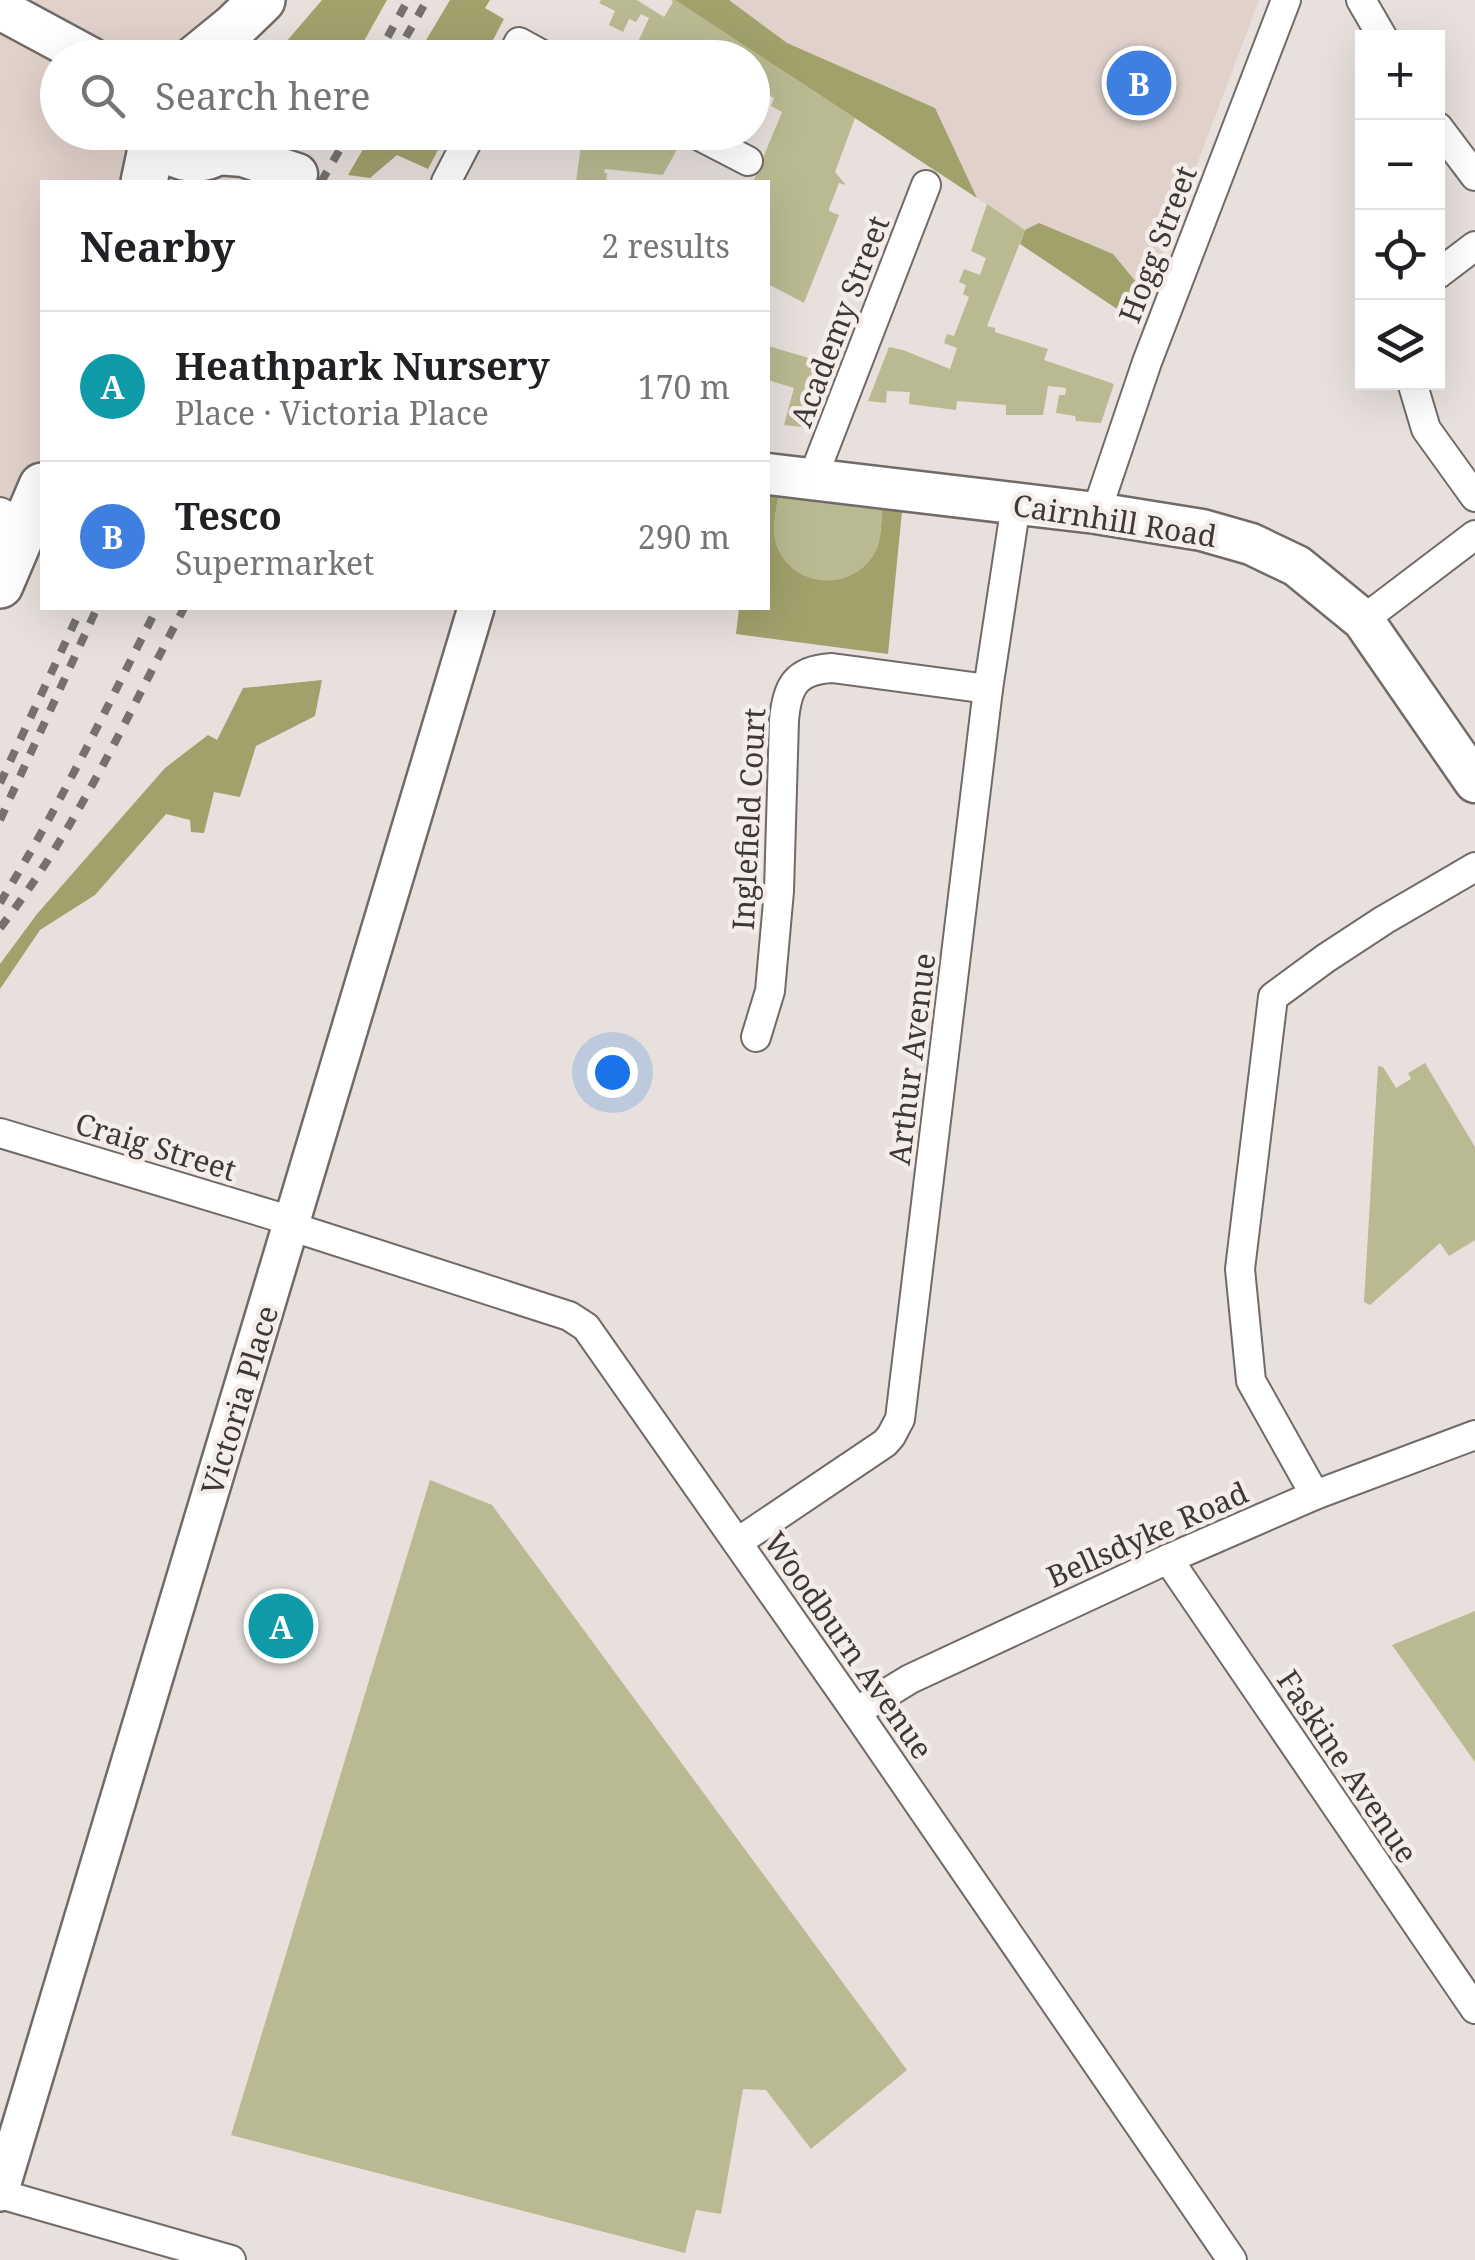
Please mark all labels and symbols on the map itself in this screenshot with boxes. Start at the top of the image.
pin: B [1106,46,1172,120]
street label: Hogg Street [1108,160,1206,328]
street label: Academy Street [780,210,898,432]
street label: Cairnhill Road [1010,484,1220,556]
street label: Inglefield Court [722,707,774,931]
street label: Arthur Avenue [878,951,944,1167]
your location [587,1047,638,1098]
street label: Craig Street [71,1102,241,1190]
street label: Victoria Place [191,1300,287,1500]
street label: Bellsdyke Road [1040,1471,1254,1597]
street label: Woodburn Avenue [755,1523,943,1767]
pin: A [248,1588,314,1664]
street label: Faskine Avenue [1268,1661,1428,1871]

